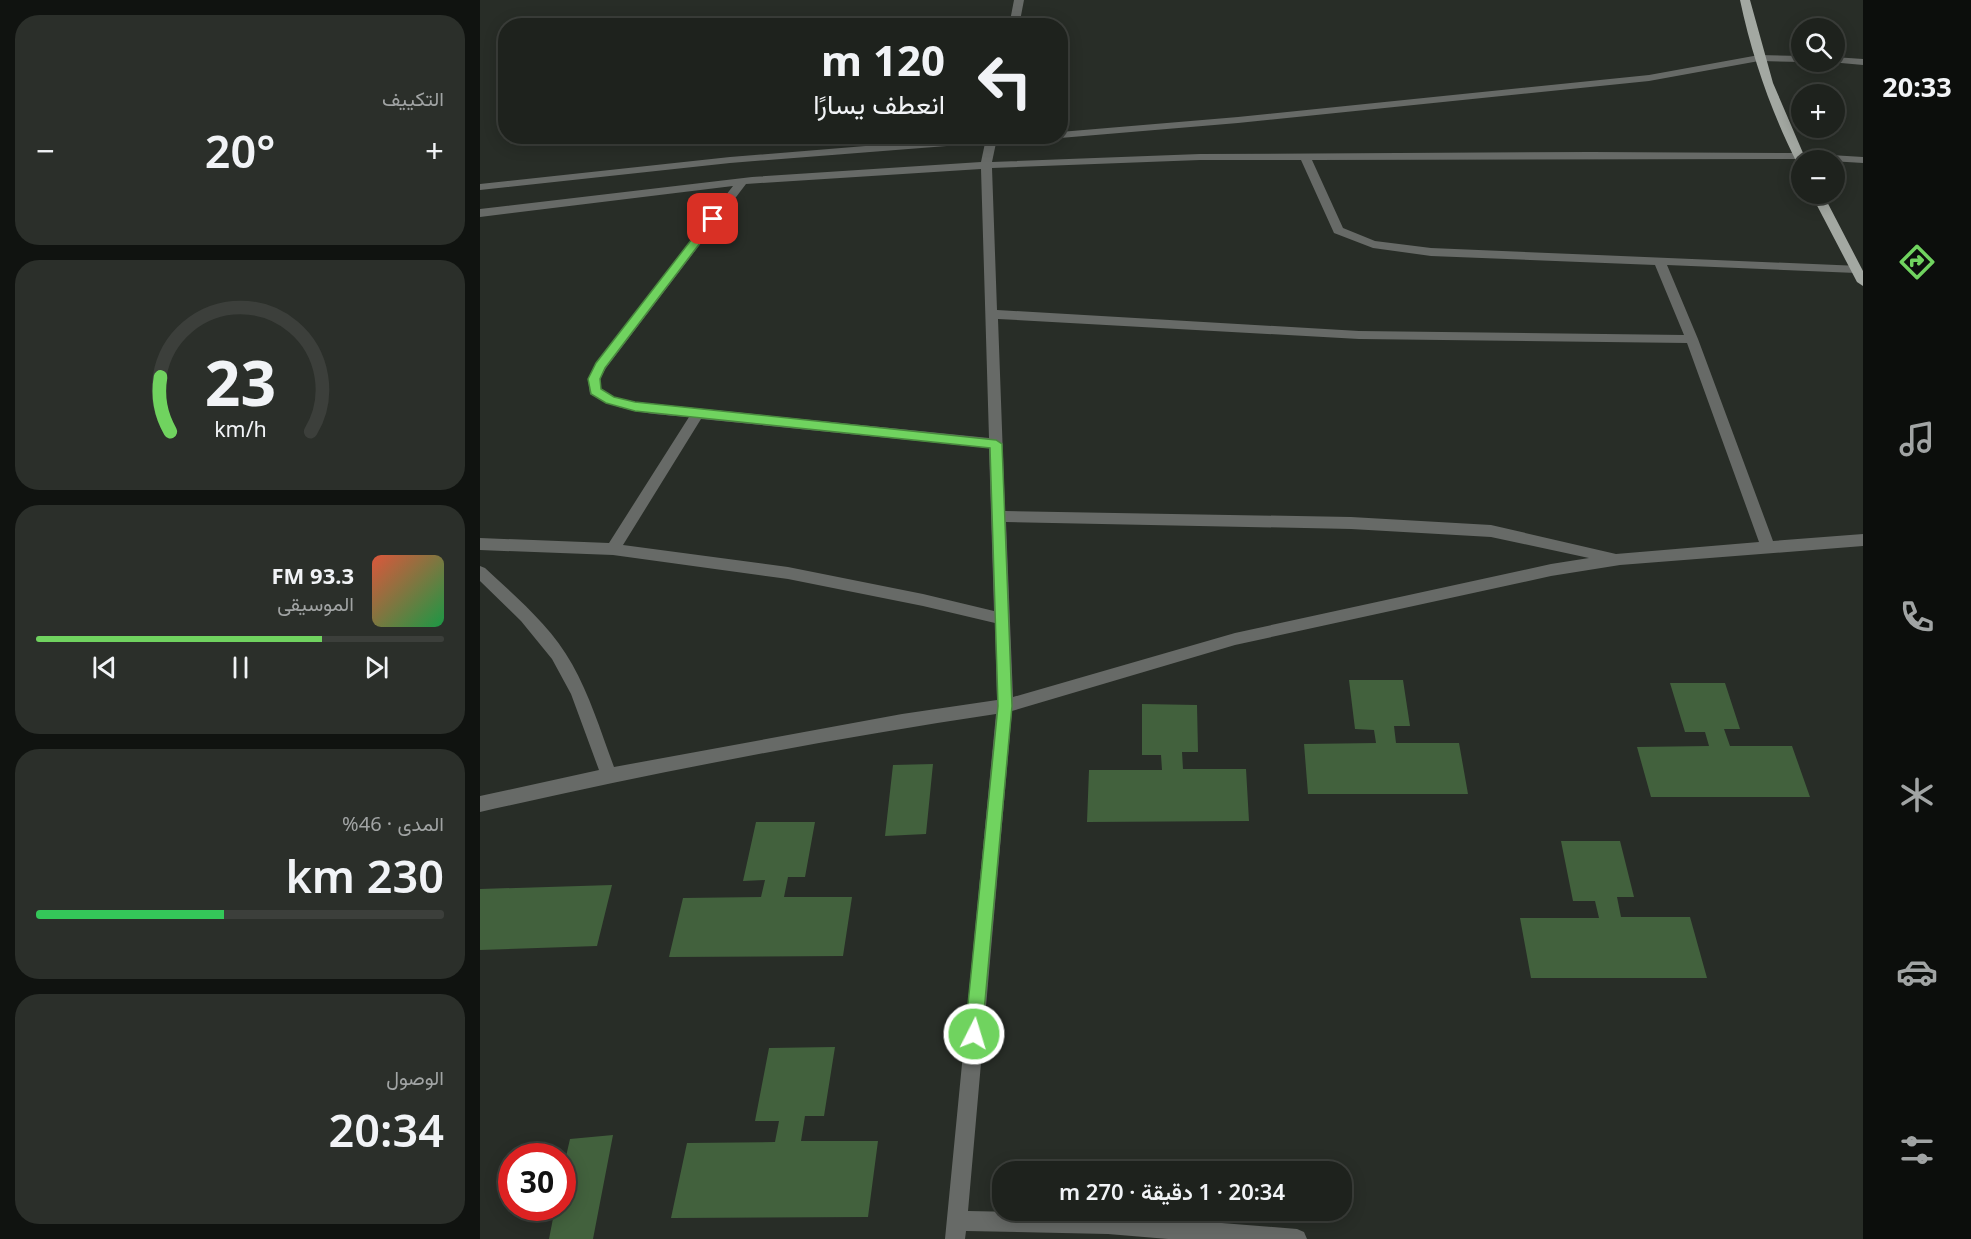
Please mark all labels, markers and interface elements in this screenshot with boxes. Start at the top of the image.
map controls [1791,18,1845,204]
button: search [1791,18,1845,72]
text: 120 m [821,31,945,88]
icon: left [966,42,1044,120]
text: 20:33 [1882,68,1952,105]
button: + [1791,84,1845,138]
text: التكييف [382,85,444,112]
text: انعطف يسارًا [813,85,945,122]
text: 20° [205,120,275,181]
text: − [36,128,55,173]
text: + [425,128,444,173]
button: − [1791,150,1845,204]
pin [687,193,738,244]
icon: arrive [696,202,729,235]
icon: directions [1896,241,1938,283]
text: 23 [204,339,276,424]
text: km/h [214,414,266,443]
icon: music [1896,418,1938,460]
text: 93.3 FM [272,560,354,590]
text: الموسيقى [277,590,354,617]
icon: phone [1896,596,1938,638]
icon: previous [88,651,121,684]
icon: pause [224,651,257,684]
icon: next [360,651,393,684]
icon: climate [1896,774,1938,816]
text: المدى · 46% [342,810,444,837]
text: 230 km [285,845,444,906]
icon: car [1896,951,1938,993]
position arrow [942,1002,1006,1066]
text: الوصول [386,1064,444,1091]
text: 20:34 [329,1099,444,1160]
icon: filters [1896,1129,1938,1171]
speed limit sign: 30 [498,1143,576,1221]
text: 20:34 · 1 دقيقة · 270 m [1059,1176,1285,1206]

